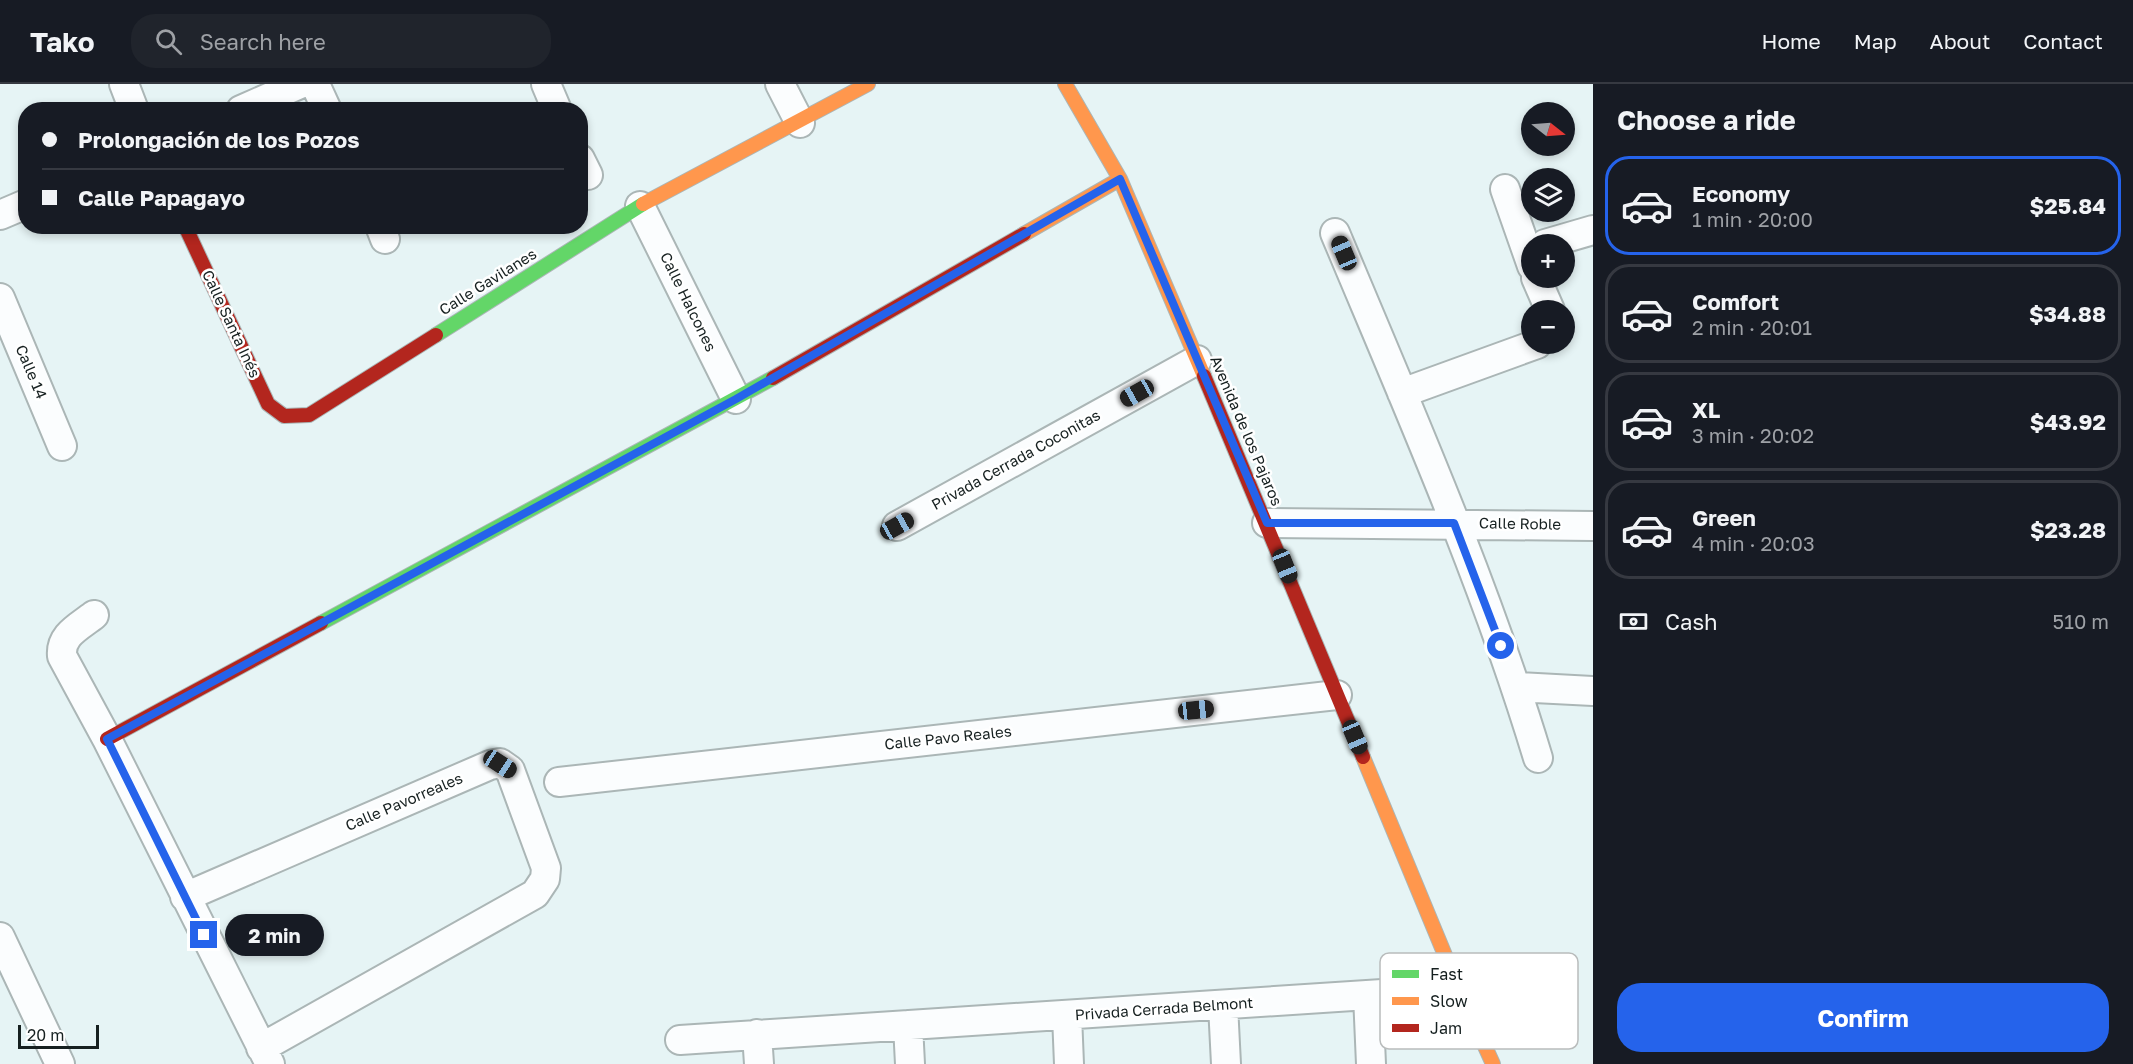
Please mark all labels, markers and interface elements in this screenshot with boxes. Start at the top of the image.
search box [131,14,551,68]
text: Tako [30,25,95,58]
icon: search [152,25,185,58]
text: Search here [200,28,326,55]
text: Home [1761,28,1821,54]
text: Map [1854,28,1897,54]
text: About [1930,28,1990,54]
text: Contact [2023,28,2103,54]
north arrow [1521,102,1575,156]
map controls [1521,102,1575,354]
text: Choose a ride [1617,104,1796,136]
text: Prolongación de los Pozos [78,126,360,153]
button: layers [1521,168,1575,222]
icon: car [1620,179,1674,233]
text: Economy [1692,180,1790,207]
text: Calle Papagayo [78,184,245,211]
text: $25.84 [2030,192,2106,219]
text: 1 min · 20:00 [1692,207,1813,231]
car [1329,233,1359,273]
button: + [1521,234,1575,288]
street label: Calle Gavilanes [436,244,539,318]
street label: Calle Halcones [657,249,721,354]
street label: Calle Santa Inés [199,267,265,380]
icon: car [1620,287,1674,341]
text: Comfort [1692,288,1779,315]
button: − [1521,300,1575,354]
text: $34.88 [2029,300,2106,327]
text: 2 min · 20:01 [1692,315,1812,339]
street label: Calle 14 [12,342,51,401]
street label: Avenida de los Pajaros [1207,353,1287,508]
car [1117,376,1157,410]
icon: car [1620,395,1674,449]
text: XL [1692,396,1720,423]
street label: Privada Cerrada Coconitas [928,405,1103,513]
text: $43.92 [2030,408,2106,435]
text: 3 min · 20:02 [1692,423,1814,447]
icon: car [1620,503,1674,557]
text: Green [1692,504,1756,531]
car [877,509,917,543]
street label: Calle Roble [1479,513,1562,533]
text: $23.28 [2030,516,2106,543]
text: 4 min · 20:03 [1692,531,1815,555]
car [1270,546,1300,586]
icon: cash [1617,605,1650,638]
text: Cash [1665,608,1718,635]
text: 510 m [2053,609,2109,633]
route start [1487,632,1514,659]
car [1177,699,1215,721]
car [1340,717,1370,757]
street label: Calle Pavo Reales [883,721,1012,753]
car [480,747,520,781]
street label: Calle Pavorreales [342,768,465,834]
callout: 2 min [225,914,324,956]
route end [190,921,217,948]
text: 2 min [248,923,301,947]
legend [1380,953,1578,1049]
text: Fast [1430,964,1463,984]
button: Confirm [1617,983,2109,1052]
text: Slow [1430,991,1468,1011]
street label: Privada Cerrada Belmont [1074,993,1254,1023]
text: Jam [1430,1018,1462,1038]
scale bar [18,1022,99,1050]
text: 20 m [27,1025,64,1045]

